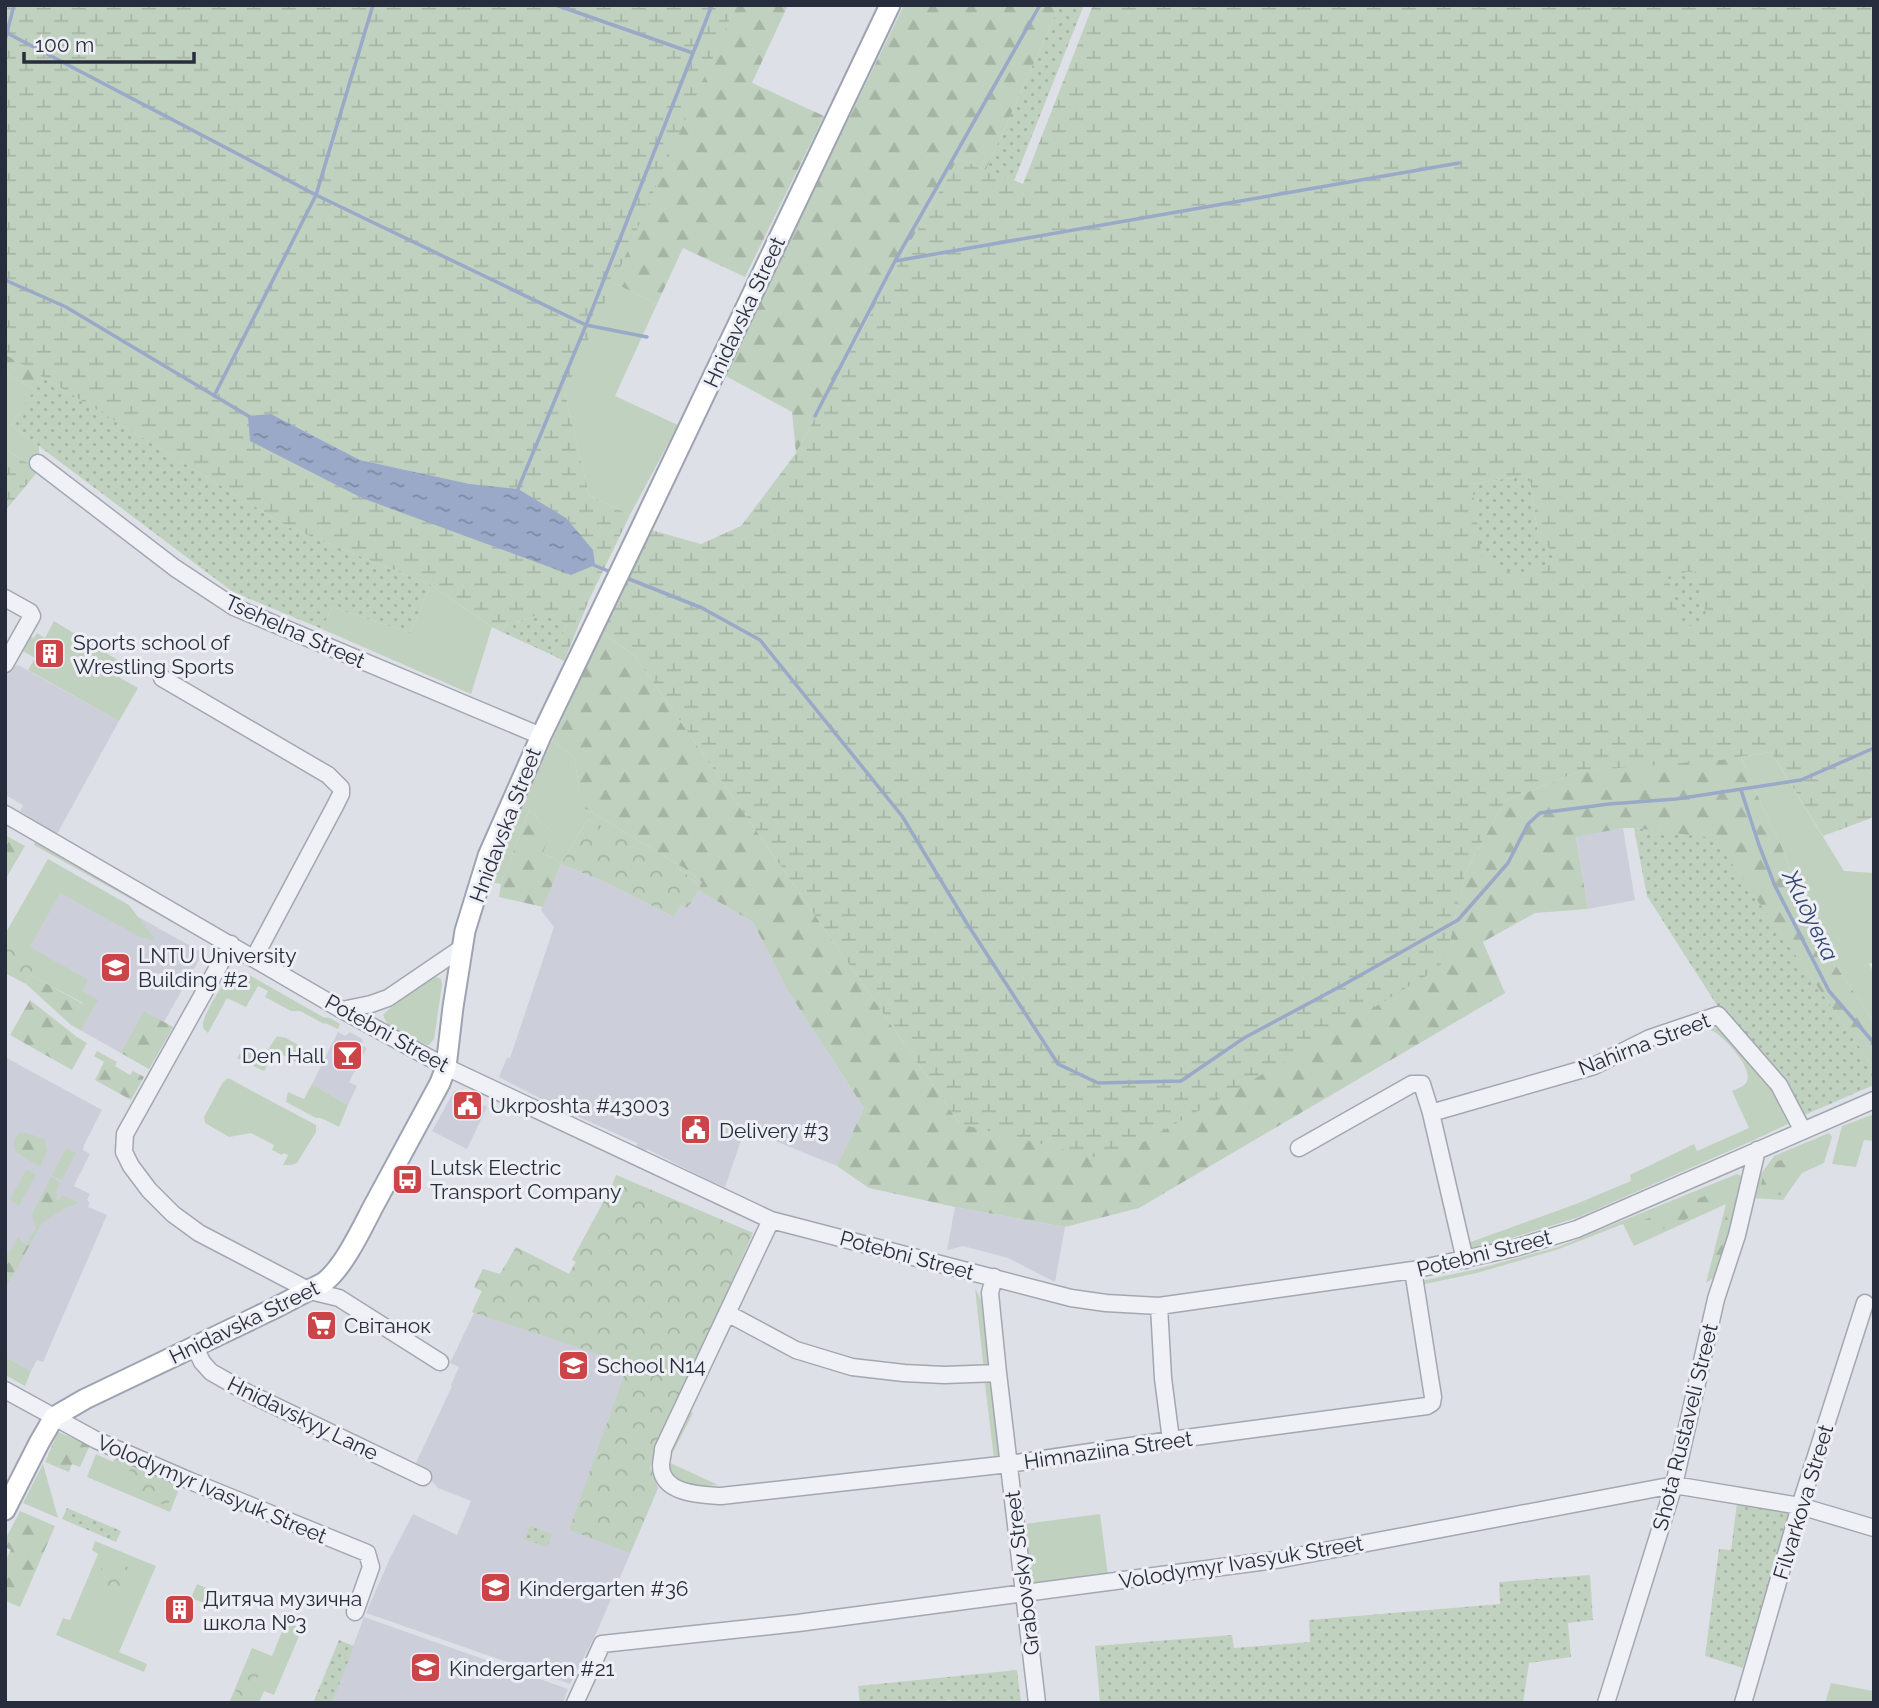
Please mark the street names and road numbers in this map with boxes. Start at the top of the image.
street label: Hnidavska Street [698,233,790,391]
street label: Tsehelna Street [221,589,369,673]
street label: Hnidavska Street [464,744,546,906]
street label: Potebni Street [321,989,453,1077]
street label: Nahirna Street [1575,1007,1713,1081]
street label: Potebni Street [1414,1224,1554,1282]
street label: Potebni Street [837,1225,977,1285]
street label: Hnidavska Street [165,1275,323,1369]
street label: Shota Rustaveli Street [1647,1321,1723,1533]
street label: Hnidavskyy Lane [224,1371,382,1465]
street label: Filvarkova Street [1768,1422,1838,1582]
street label: Himnaziina Street [1022,1426,1194,1474]
street label: Volodymyr Ivasyuk Street [94,1429,330,1549]
street label: Grabovsky Street [1000,1489,1044,1657]
street label: Volodymyr Ivasyuk Street [1117,1530,1365,1594]

